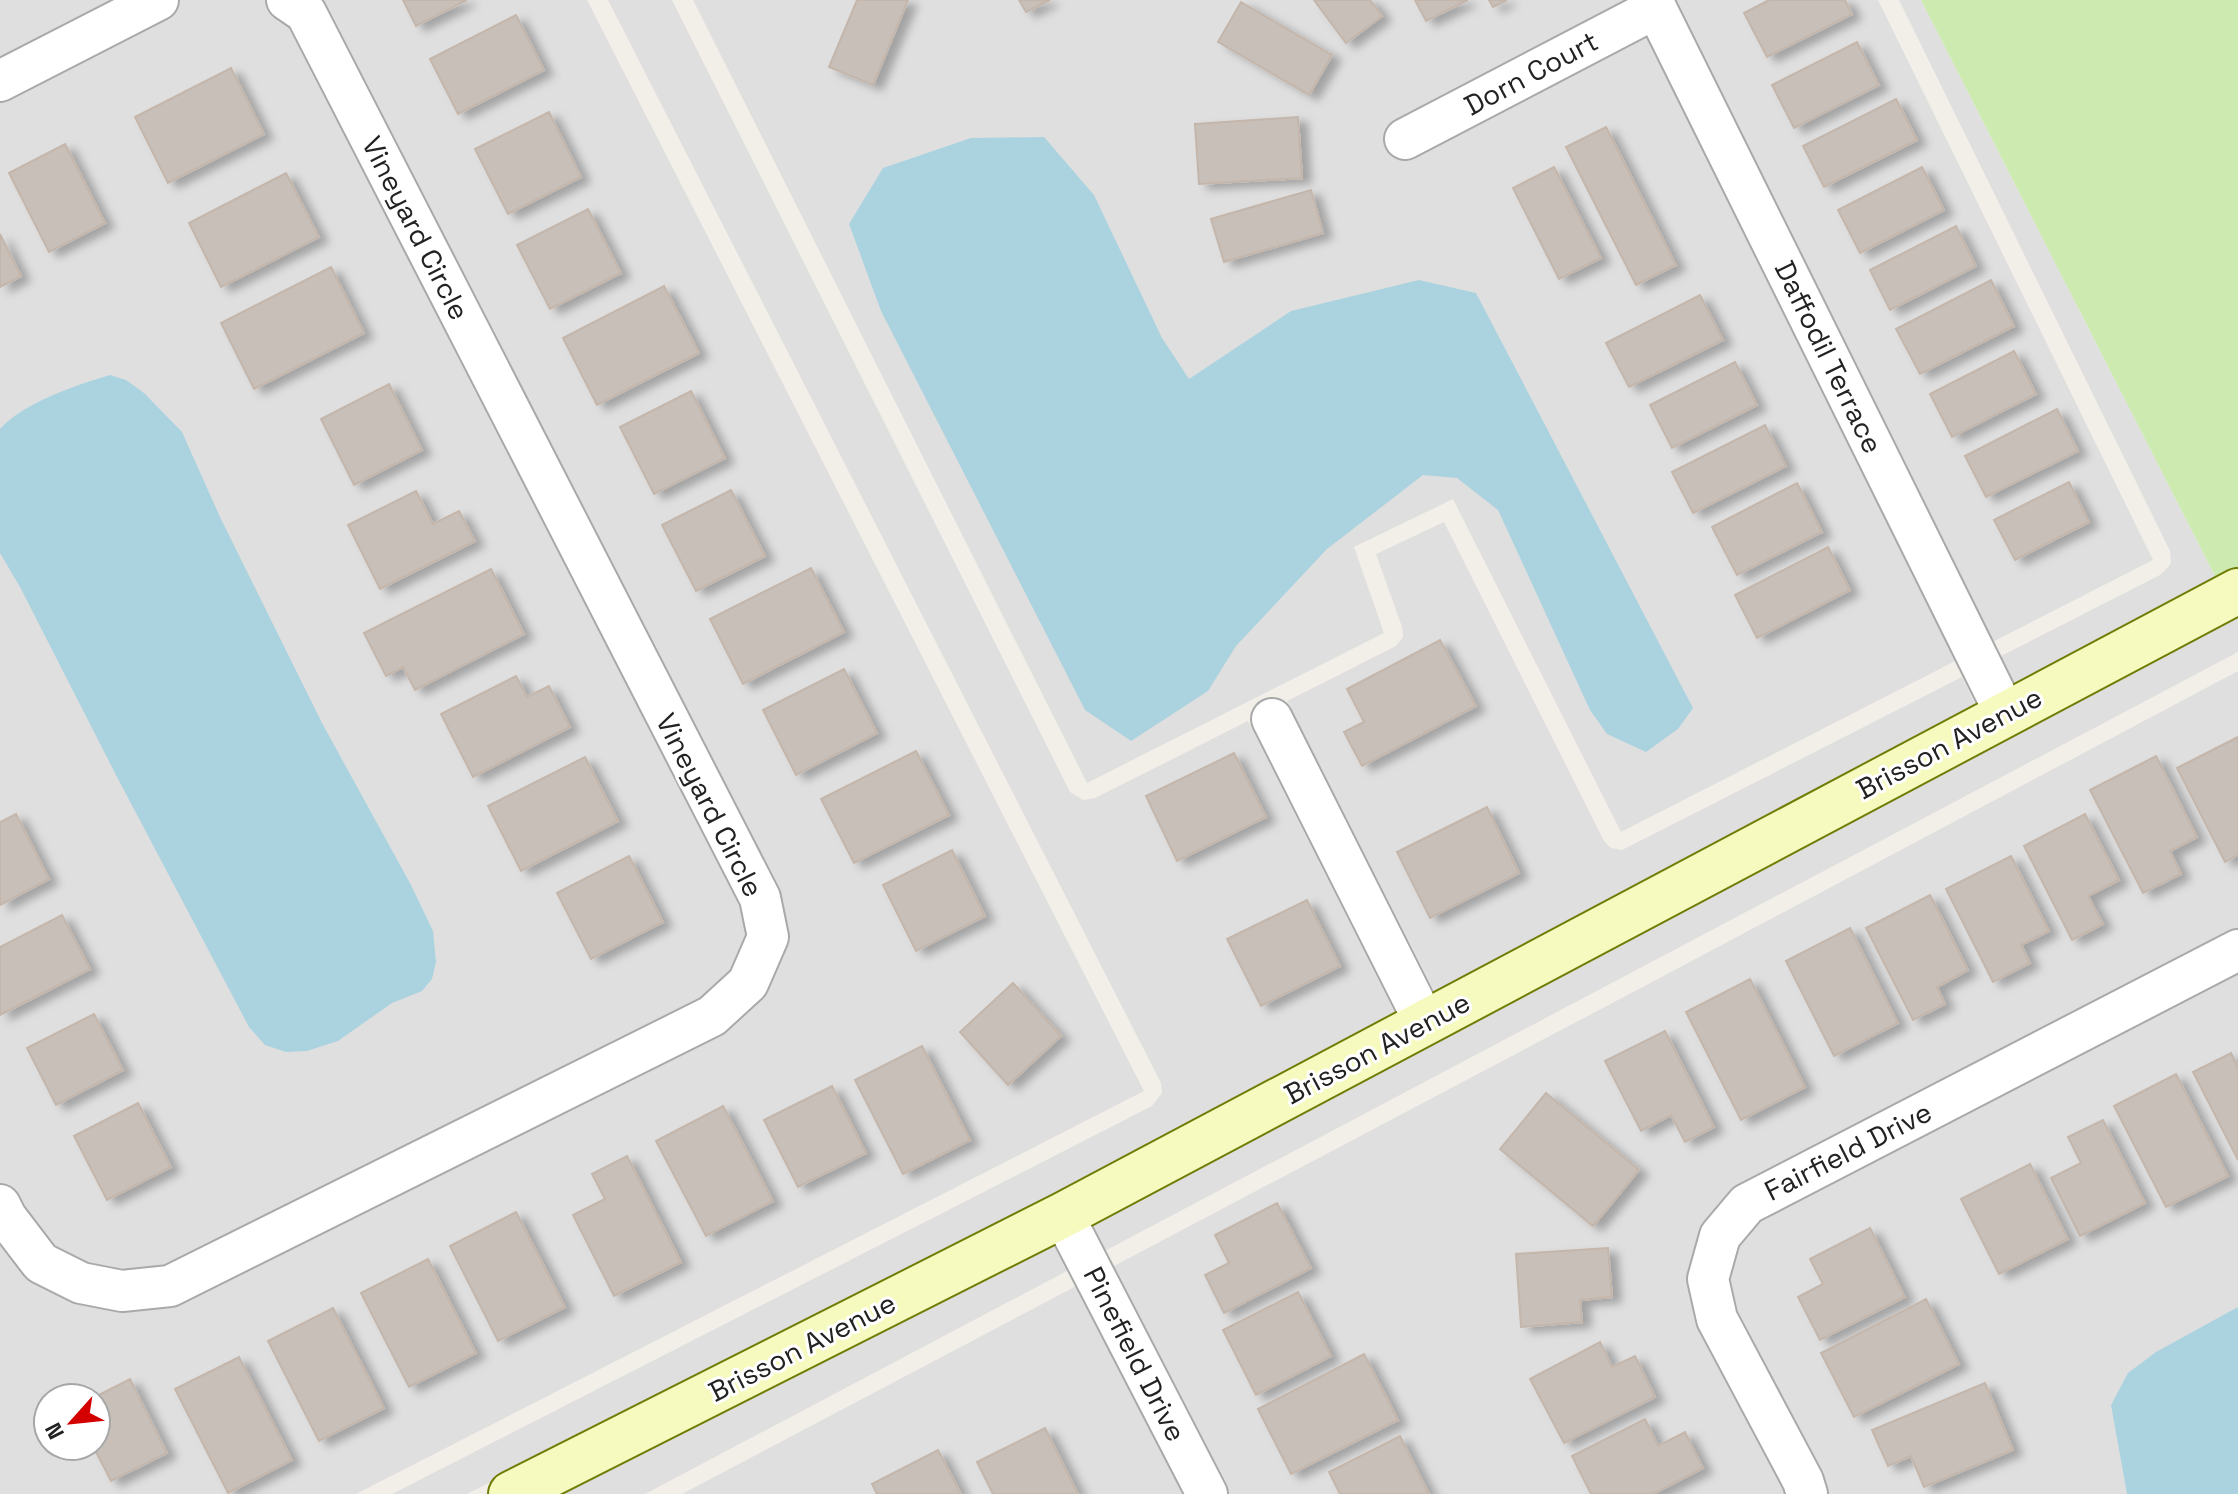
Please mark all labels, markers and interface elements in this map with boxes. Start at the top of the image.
street label: Dorn Court [1458,23,1604,123]
street label: Vineyard Circle [354,130,478,326]
street label: Daffodil Terrace [1767,255,1891,459]
street label: Brisson Avenue [1850,679,2048,807]
street label: Vineyard Circle [648,707,772,903]
street label: Brisson Avenue [1278,984,1476,1112]
street label: Fairfield Drive [1758,1093,1938,1209]
street label: Pinefield Drive [1076,1261,1194,1447]
street label: Brisson Avenue [702,1284,902,1410]
north arrow [32,1382,112,1462]
text: N [38,1418,70,1444]

